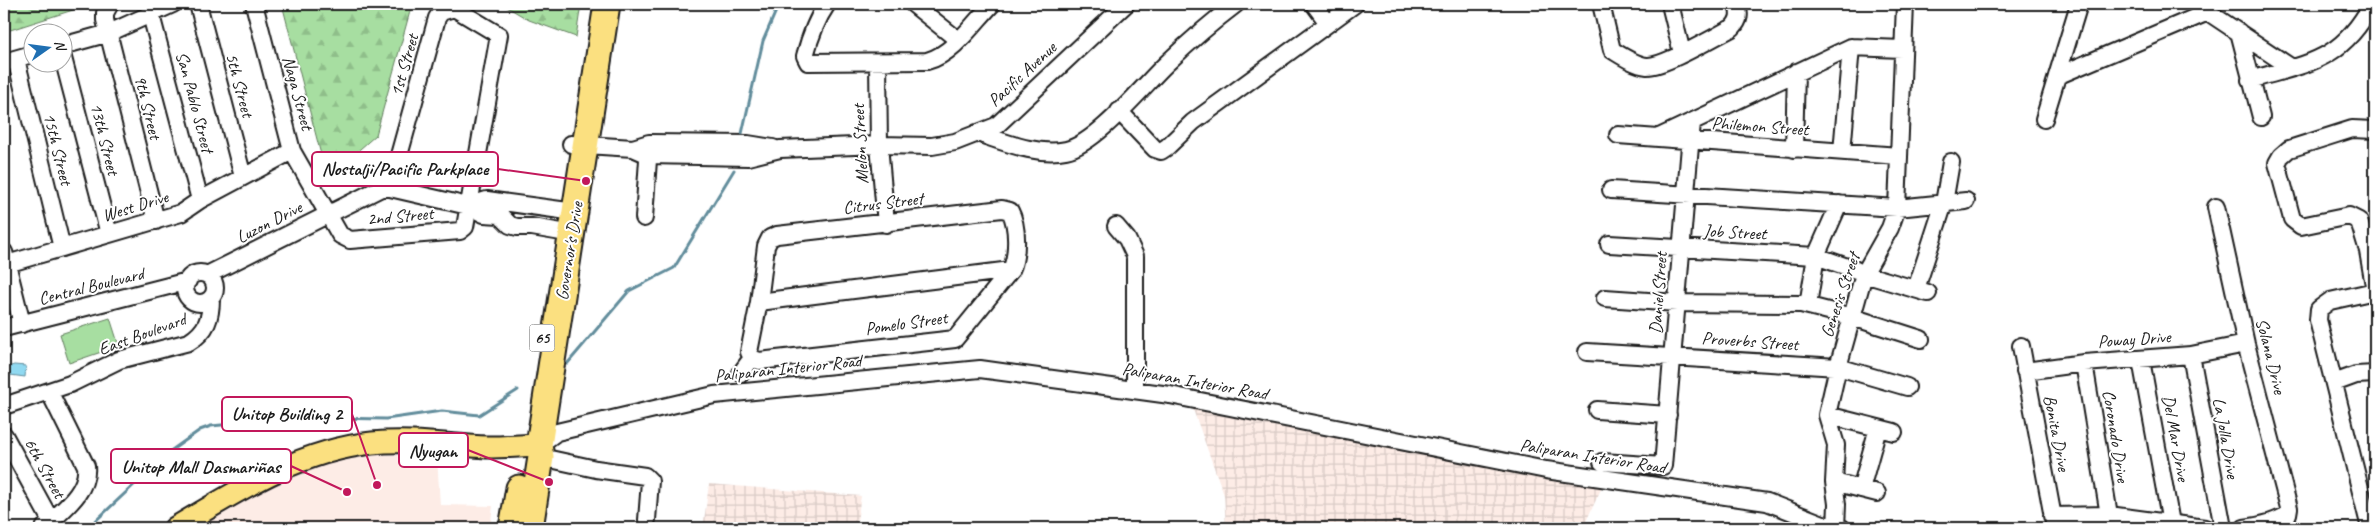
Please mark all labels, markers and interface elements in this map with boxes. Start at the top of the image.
north arrow [22,22,72,72]
street label: 1st Street [385,30,424,99]
street label: Pacific Avenue [983,36,1062,111]
text: N [51,39,70,53]
street label: San Pablo Street [171,49,220,158]
street label: 5th Street [221,51,260,121]
street label: Naga Street [278,54,319,134]
street label: 9th Street [129,73,167,143]
street label: 13th Street [85,101,125,179]
street label: Melon Street [847,102,873,184]
street label: 15th Street [38,111,78,189]
street label: Philemon Street [1711,112,1811,140]
callout: Nostalji/Pacific Parkplace [312,152,498,186]
text: Nostalji/Pacific Parkplace [322,157,490,181]
street label: West Drive [100,185,172,226]
street label: Citrus Street [842,187,927,219]
street label: Luzon Drive [233,196,307,248]
street label: Governor's Drive [550,199,588,302]
street label: 2nd Street [366,202,436,230]
street label: Job Street [1702,219,1769,245]
street label: Genesis Street [1815,247,1866,340]
street label: Daniel Street [1644,249,1672,335]
street label: Central Boulevard [36,262,149,310]
street label: Pomelo Street [864,306,950,340]
street label: East Boulevard [95,307,192,360]
street label: Solana Drive [2251,316,2291,397]
road number: 65 [530,324,554,352]
street label: Poway Drive [2097,325,2172,353]
street label: Proverbs Street [1701,327,1801,355]
street label: Paliparan Interior Road [714,349,865,387]
street label: Paliparan Interior Road [1121,357,1272,405]
street label: Coronado Drive [2098,388,2134,485]
street label: Bonita Drive [2039,393,2075,474]
street label: Del Mar Drive [2158,393,2195,484]
street label: La Jolla Drive [2208,396,2244,481]
callout: Unitop Building 2 [222,397,352,431]
text: Unitop Building 2 [232,402,345,426]
callout: Nyugan [399,433,468,467]
street label: 6th Street [20,434,71,504]
street label: Paliparan Interior Road [1519,434,1670,479]
text: Nyugan [409,439,459,463]
callout: Unitop Mall Dasmariñas [111,449,291,483]
text: Unitop Mall Dasmariñas [122,455,283,479]

